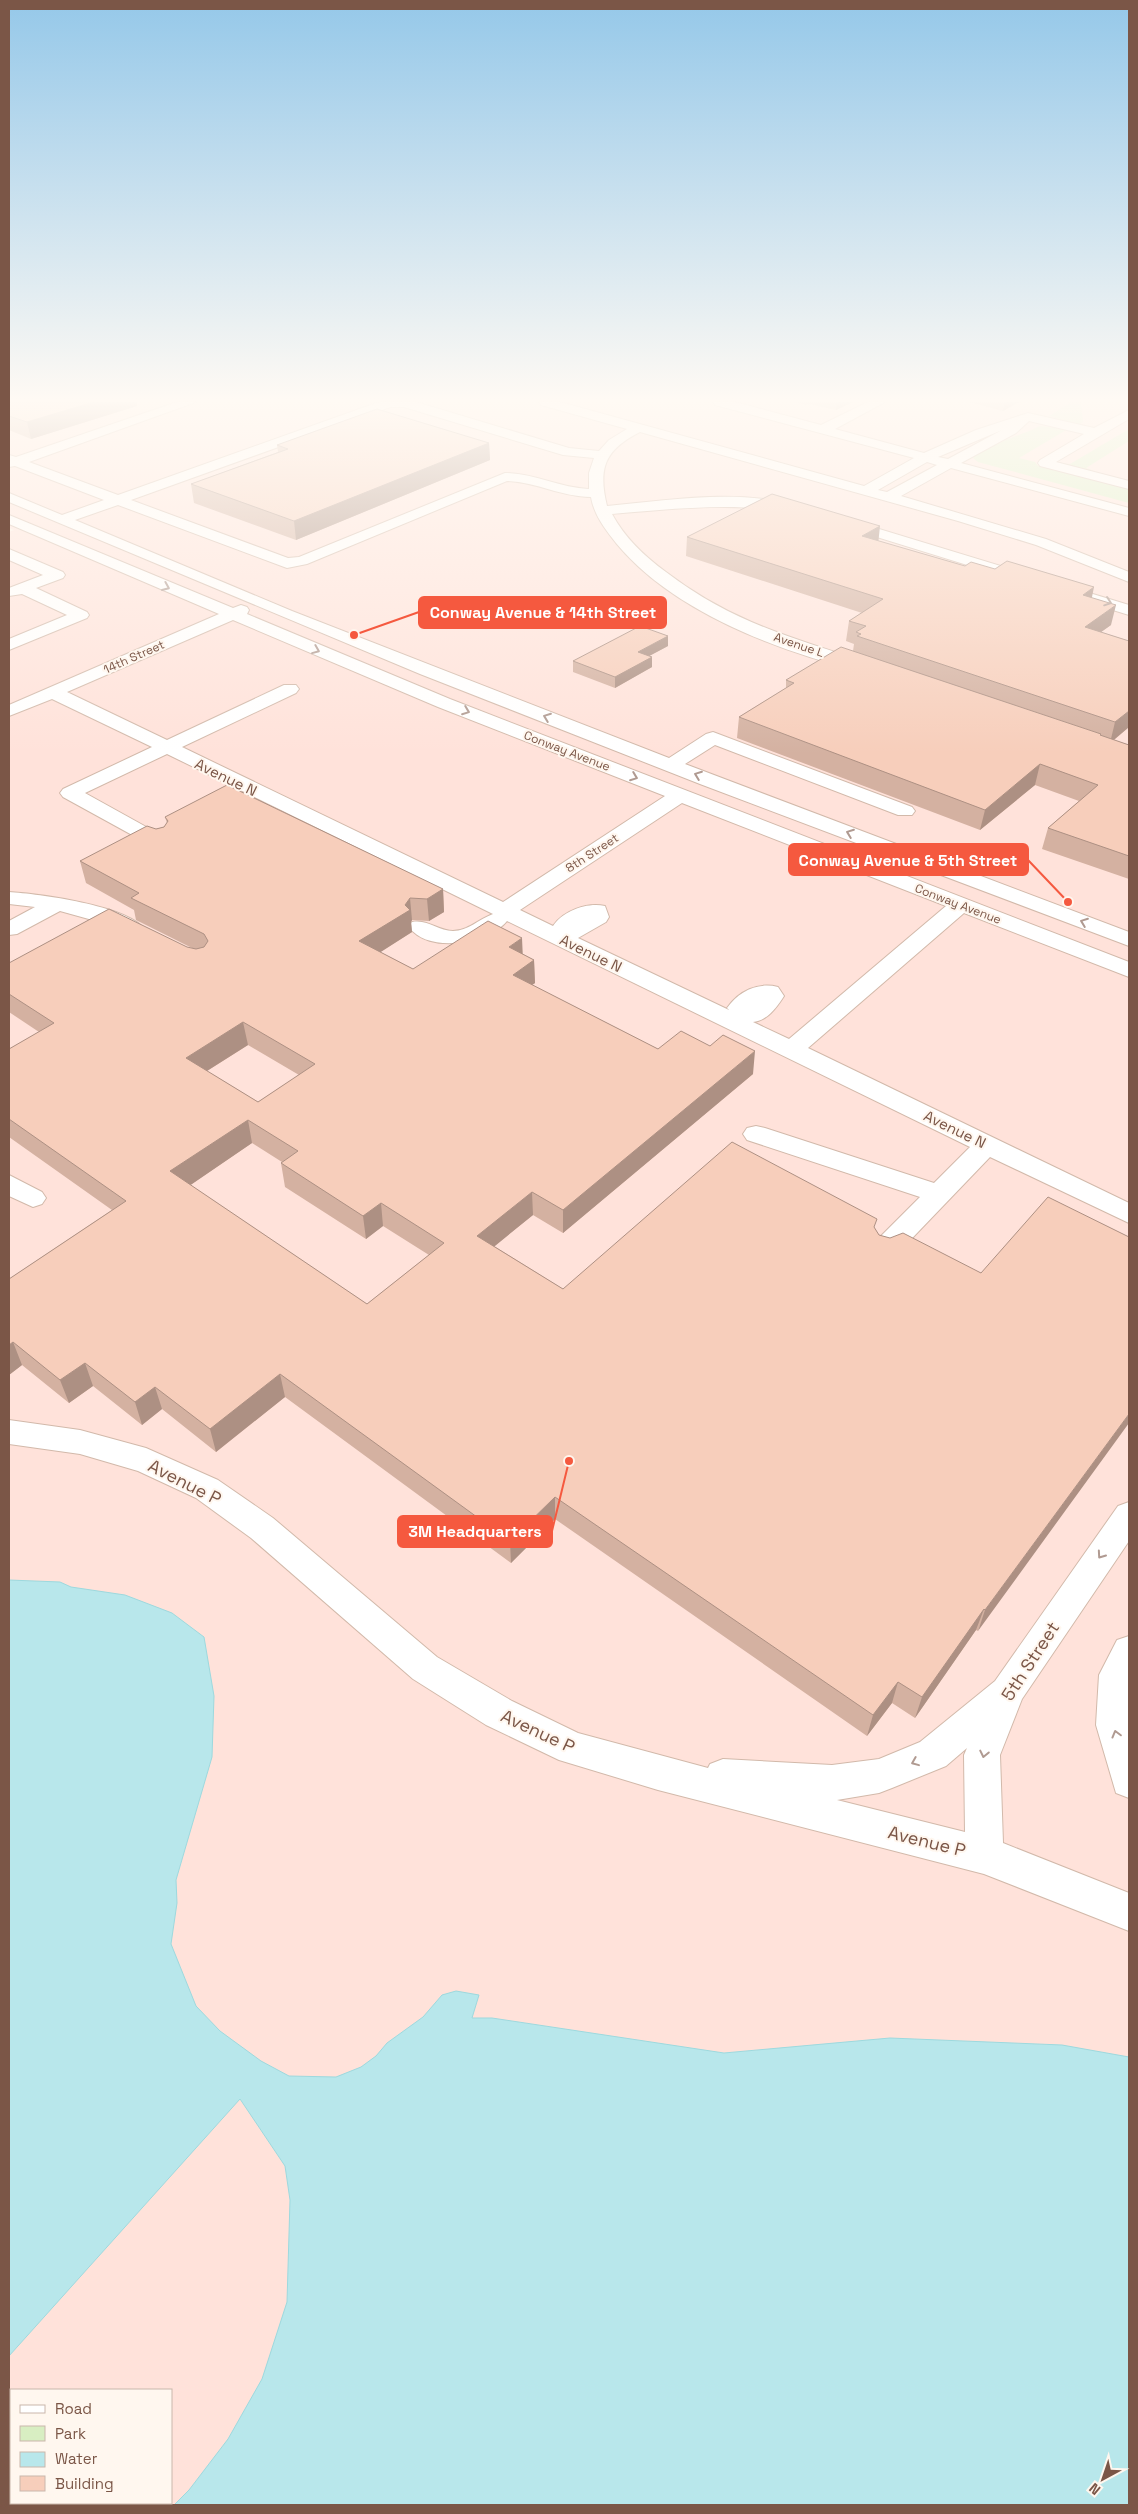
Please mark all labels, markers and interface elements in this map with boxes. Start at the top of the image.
one-way arrow [161,581,170,591]
callout: Conway Avenue & 14th Street [419,597,666,628]
one-way arrow [1104,597,1112,607]
text: Conway Avenue & 14th Street [430,602,656,623]
street label: Avenue L [772,629,827,661]
street label: 14th Street [101,636,167,678]
one-way arrow [311,644,320,654]
one-way arrow [461,705,470,716]
one-way arrow [543,713,551,723]
street label: Conway Avenue [522,727,612,775]
street label: Avenue N [192,754,260,800]
one-way arrow [629,771,638,781]
one-way arrow [694,771,703,781]
one-way arrow [846,829,855,839]
street label: 8th Street [562,830,622,876]
callout: Conway Avenue & 5th Street [789,844,1028,875]
text: Conway Avenue & 5th Street [799,850,1017,871]
street label: Conway Avenue [913,880,1003,928]
one-way arrow [1080,918,1088,928]
street label: Avenue N [557,930,625,976]
street label: Avenue N [921,1106,989,1152]
street label: Avenue P [145,1454,226,1510]
callout: 3M Headquarters [398,1516,552,1547]
text: 3M Headquarters [408,1521,542,1542]
one-way arrow [1098,1549,1107,1559]
street label: 5th Street [996,1617,1064,1705]
street label: Avenue P [497,1704,579,1758]
one-way arrow [1112,1731,1122,1739]
one-way arrow [979,1749,990,1758]
one-way arrow [911,1756,919,1766]
street label: Avenue P [886,1820,968,1862]
legend [10,2389,172,2504]
text: Road [55,2399,92,2418]
text: Park [55,2424,86,2443]
text: Water [55,2449,98,2468]
north arrow [1078,2454,1128,2504]
text: Building [55,2474,114,2493]
text: N [1085,2479,1104,2499]

